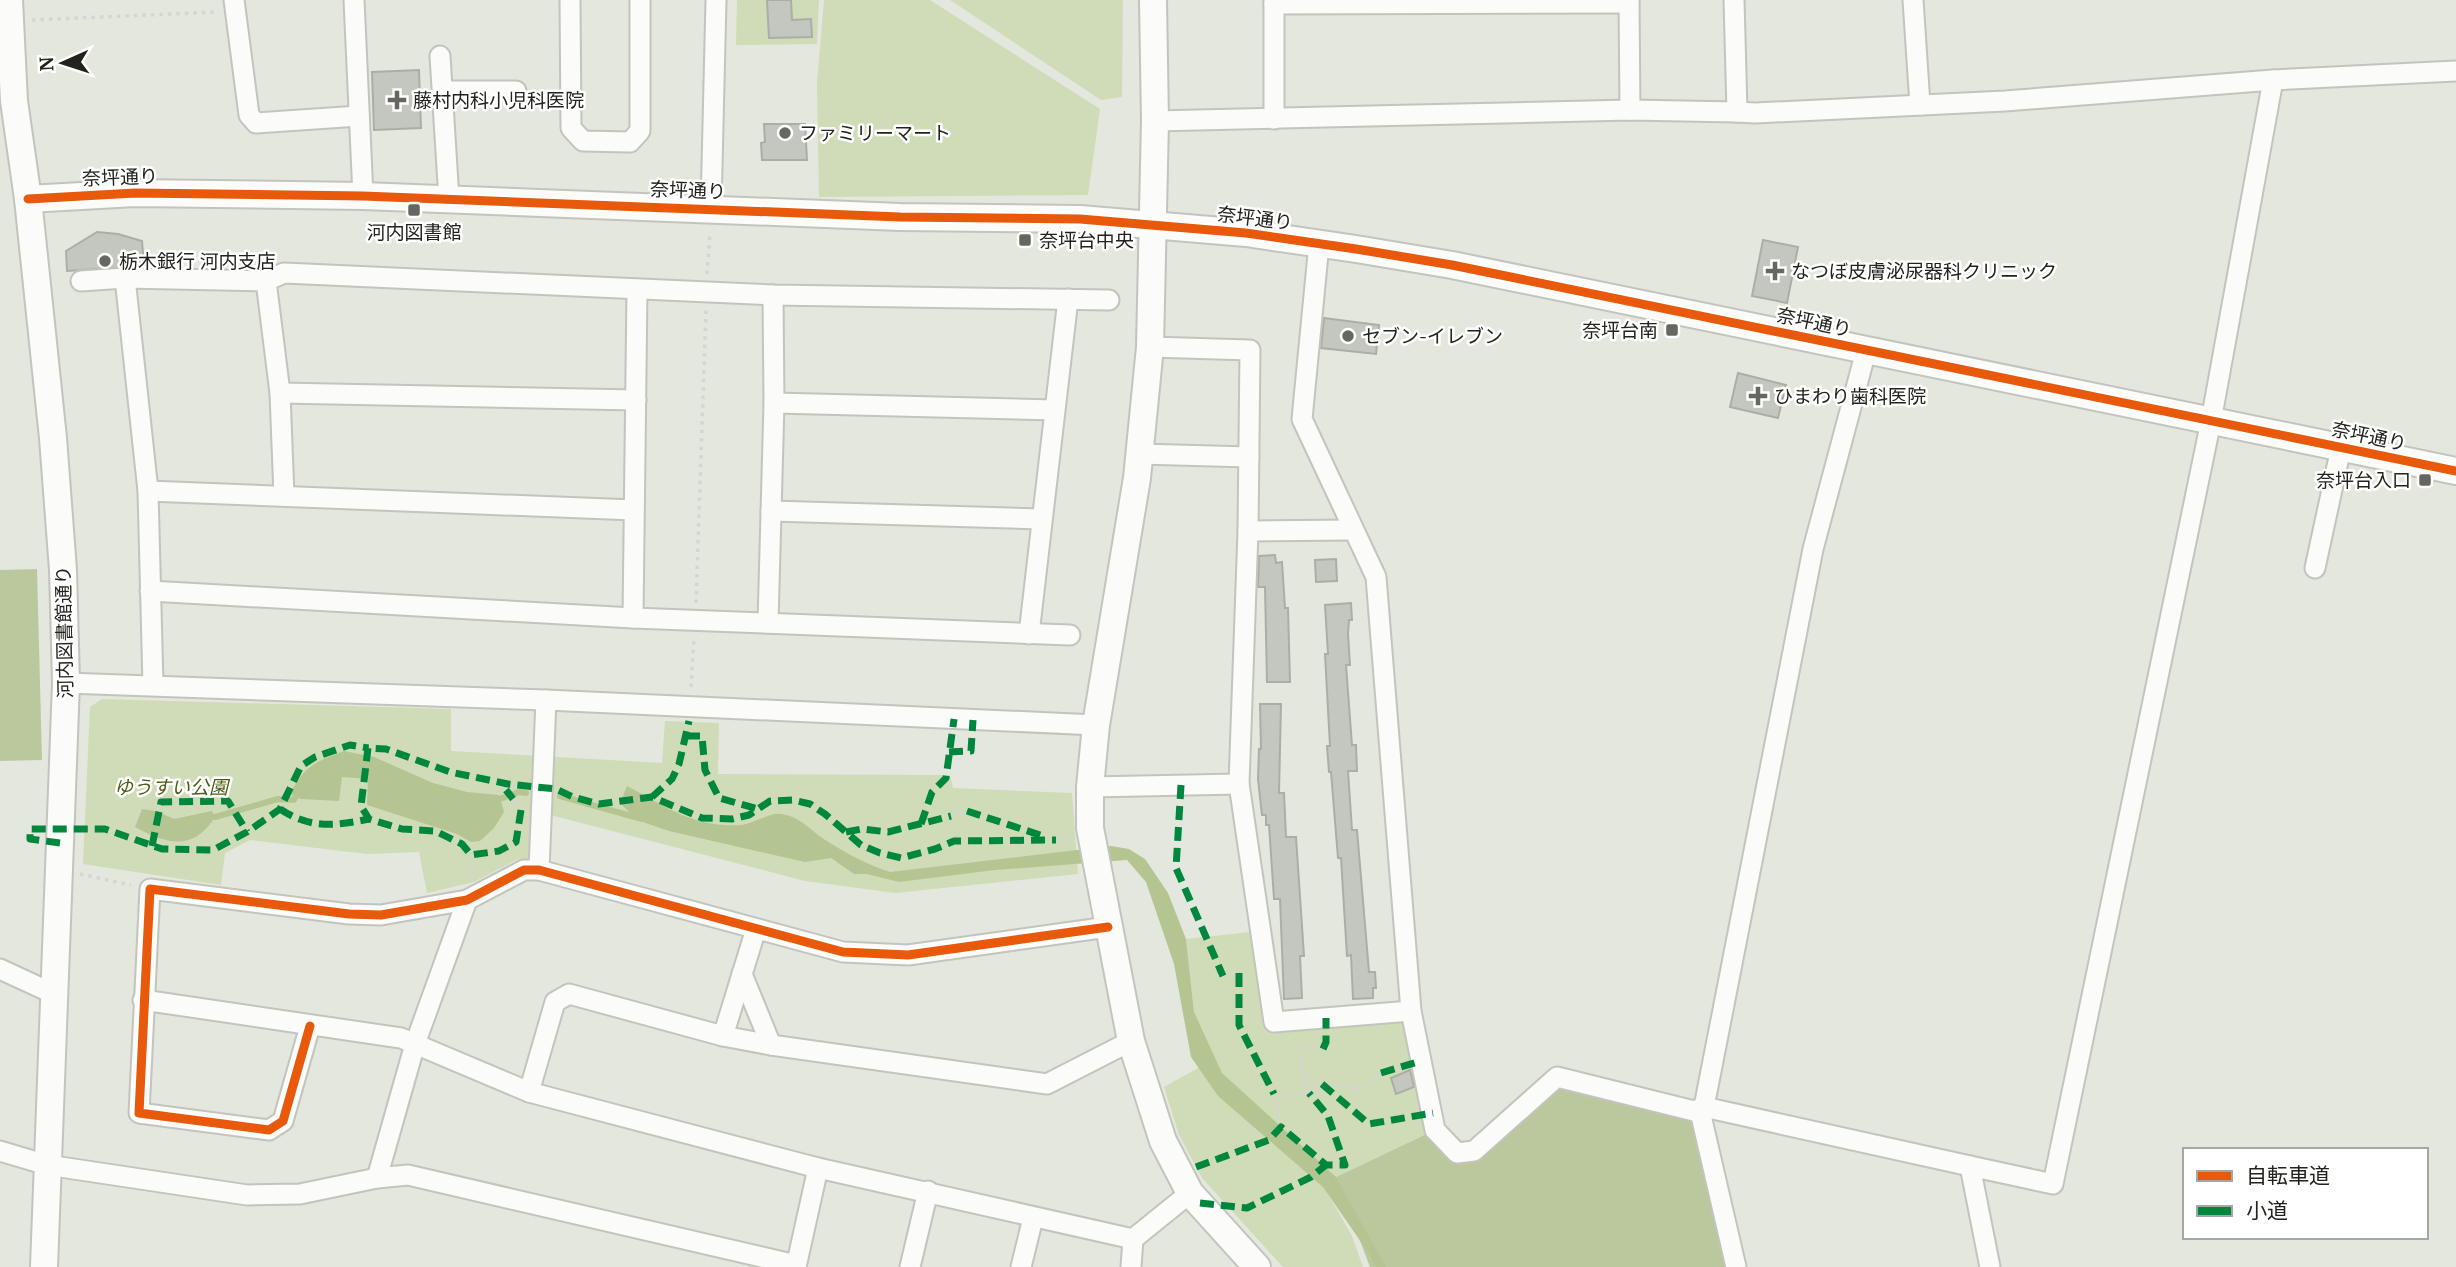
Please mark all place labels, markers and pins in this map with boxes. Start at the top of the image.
place label: 藤村内科小児科医院 [413,87,584,112]
marker: 藤村内科小児科医院 [387,90,407,110]
place label: ファミリーマート [799,120,951,145]
marker: ファミリーマート [777,125,793,141]
marker: 河内図書館 [406,202,422,218]
place label: 河内図書館 [366,219,462,244]
place label: 奈坪台中央 [1039,227,1134,252]
marker: 奈坪台中央 [1017,232,1033,248]
place label: 栃木銀行 河内支店 [119,248,276,273]
marker: 栃木銀行 河内支店 [97,253,113,269]
place label: なつぼ皮膚泌尿器科クリニック [1791,258,2057,283]
marker: なつぼ皮膚泌尿器科クリニック [1765,261,1785,281]
place label: 奈坪台南 [1582,317,1658,342]
marker: 奈坪台南 [1664,322,1680,338]
place label: セブン-イレブン [1362,323,1503,348]
marker: セブン-イレブン [1340,328,1356,344]
place label: ひまわり歯科医院 [1774,383,1926,408]
marker: ひまわり歯科医院 [1748,386,1768,406]
place label: 奈坪台入口 [2316,467,2411,492]
marker: 奈坪台入口 [2417,472,2433,488]

